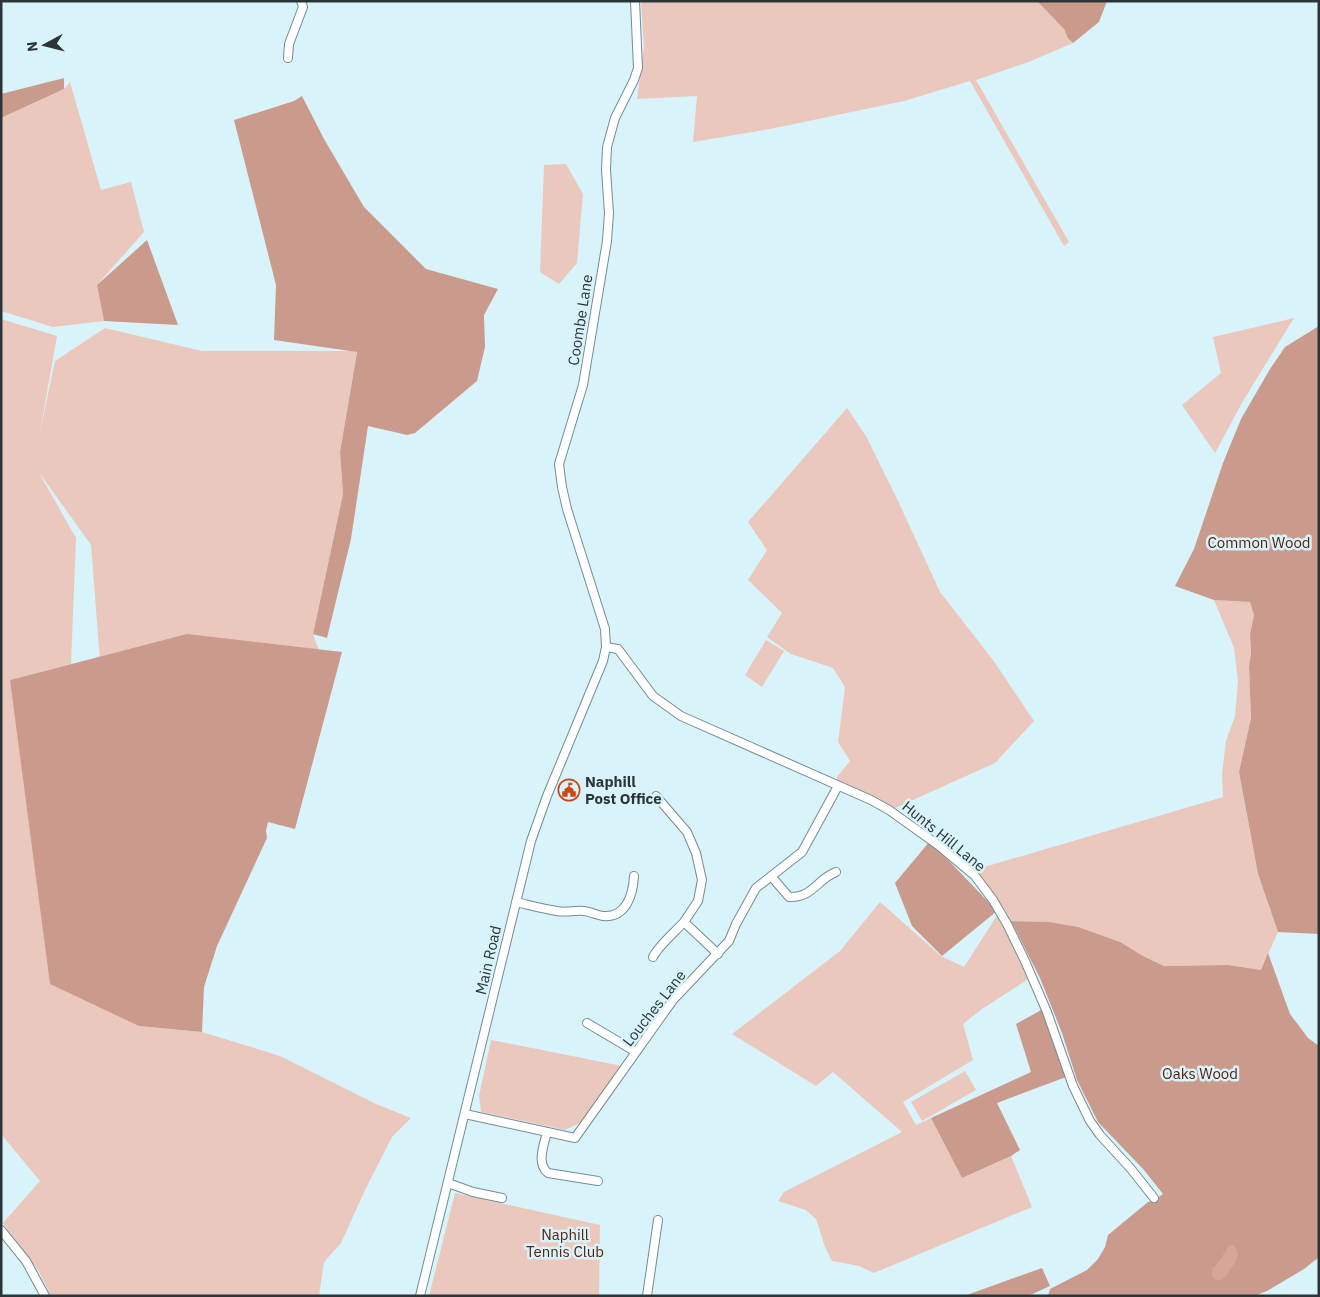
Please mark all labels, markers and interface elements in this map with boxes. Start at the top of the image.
north arrow [20,20,70,70]
text: N [23,40,42,53]
street label: Coombe Lane [563,273,597,367]
park label: Common Wood [1207,533,1311,552]
place label: Naphill Post Office [585,772,662,808]
public building icon: Naphill Post Office [557,778,581,802]
street label: Hunts Hill Lane [898,797,990,875]
street label: Main Road [471,924,505,996]
street label: Louches Lane [618,966,690,1050]
park label: Oaks Wood [1162,1064,1238,1083]
park label: Naphill Tennis Club [526,1225,604,1261]

